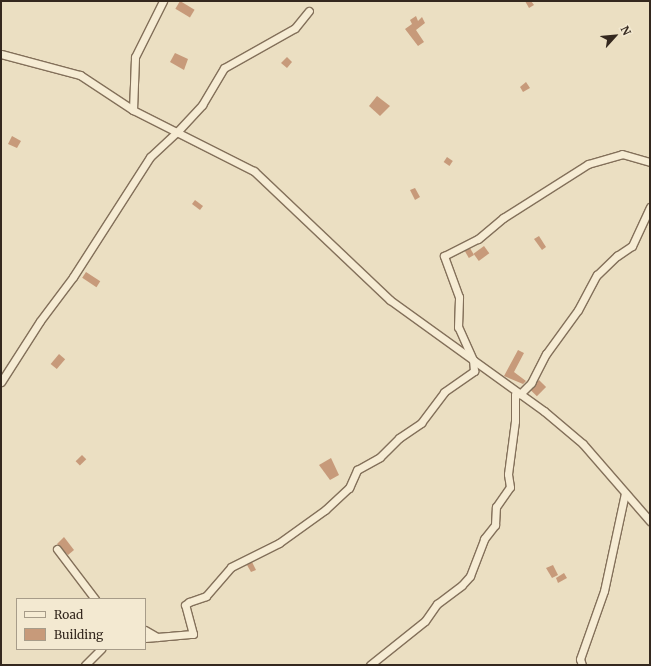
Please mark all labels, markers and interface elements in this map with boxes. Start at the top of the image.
north arrow [595,16,635,56]
text: N [617,23,634,38]
legend [16,598,146,650]
text: Road [54,607,83,622]
text: Building [54,627,103,642]

